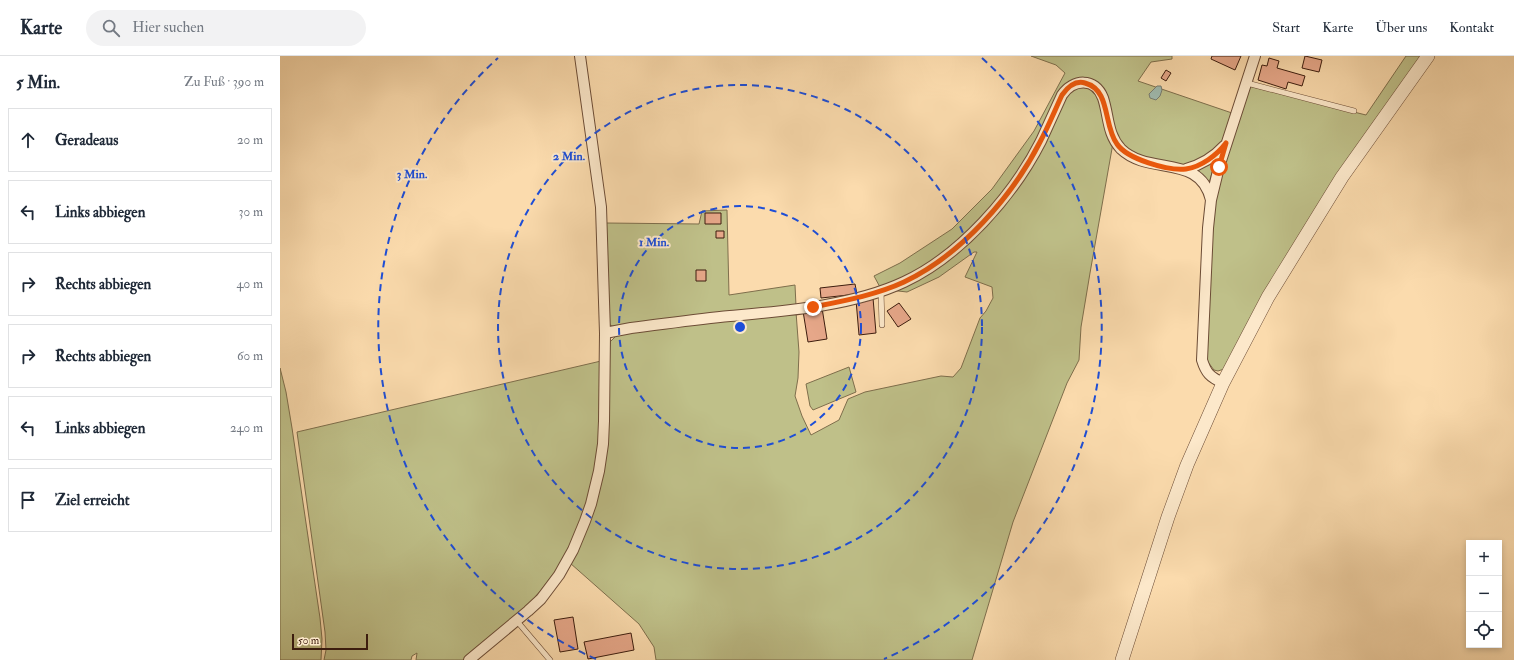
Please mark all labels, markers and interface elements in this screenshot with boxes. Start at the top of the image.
search box [86,10,366,46]
text: Karte [20,16,62,40]
icon: search [100,17,122,39]
text: Hier suchen [132,18,204,37]
text: Start [1272,19,1300,36]
text: Karte [1322,19,1353,36]
text: Über uns [1375,19,1427,36]
text: Kontakt [1449,19,1494,36]
text: 5 Min. [16,72,60,93]
text: Zu Fuß · 390 m [184,74,264,90]
icon: ahead [17,129,39,151]
text: Geradeaus [55,131,118,150]
text: 20 m [237,132,263,148]
text: 2 Min. [553,149,586,164]
route start [1210,158,1228,176]
text: 3 Min. [397,167,428,182]
icon: left [17,201,39,223]
text: Links abbiegen [55,203,145,222]
text: 30 m [239,204,263,220]
text: 1 Min. [639,235,670,250]
icon: right [17,273,39,295]
text: Rechts abbiegen [55,275,151,294]
text: 40 m [237,276,263,292]
route end [804,298,822,316]
centre of rings [733,320,747,334]
icon: right [17,345,39,367]
text: Rechts abbiegen [55,347,151,366]
text: 60 m [237,348,263,364]
icon: left [17,417,39,439]
text: Links abbiegen [55,419,145,438]
text: 240 m [230,420,263,436]
icon: arrive [17,489,39,511]
text: Ziel erreicht [55,491,130,510]
map controls [1466,540,1502,648]
button: + [1466,540,1502,576]
button: − [1466,576,1502,612]
button: locate [1466,612,1502,648]
scale bar [292,632,368,651]
text: 50 m [298,634,319,647]

